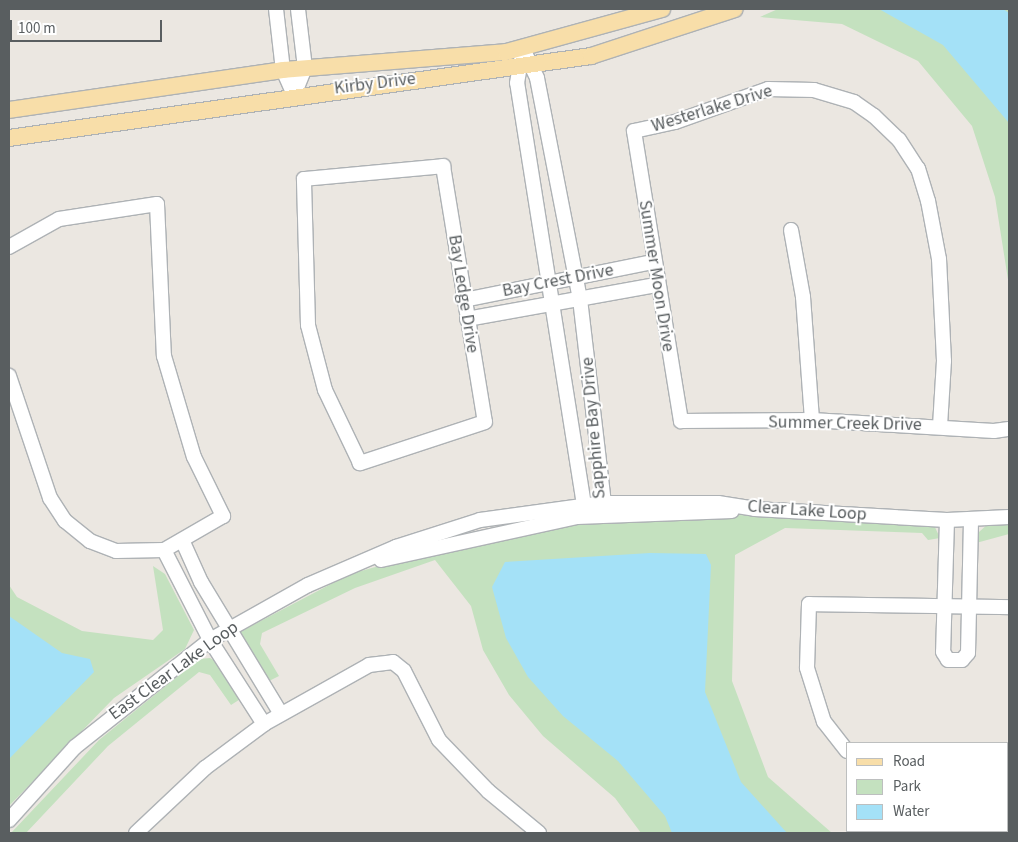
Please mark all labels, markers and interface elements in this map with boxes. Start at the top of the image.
scale bar [12,10,165,42]
text: 100 m [18,18,56,39]
street label: Kirby Drive [333,68,417,100]
street label: Westerlake Drive [649,80,775,138]
street label: Summer Moon Drive [633,199,679,353]
street label: Bay Ledge Drive [443,233,483,355]
street label: Bay Crest Drive [501,260,615,302]
street label: Sapphire Bay Drive [577,356,611,500]
street label: Summer Creek Drive [768,412,922,436]
street label: Clear Lake Loop [747,496,867,526]
street label: East Clear Lake Loop [105,617,243,725]
legend [846,742,1008,832]
text: Road [893,751,925,772]
text: Park [893,776,921,797]
text: Water [893,801,929,822]

